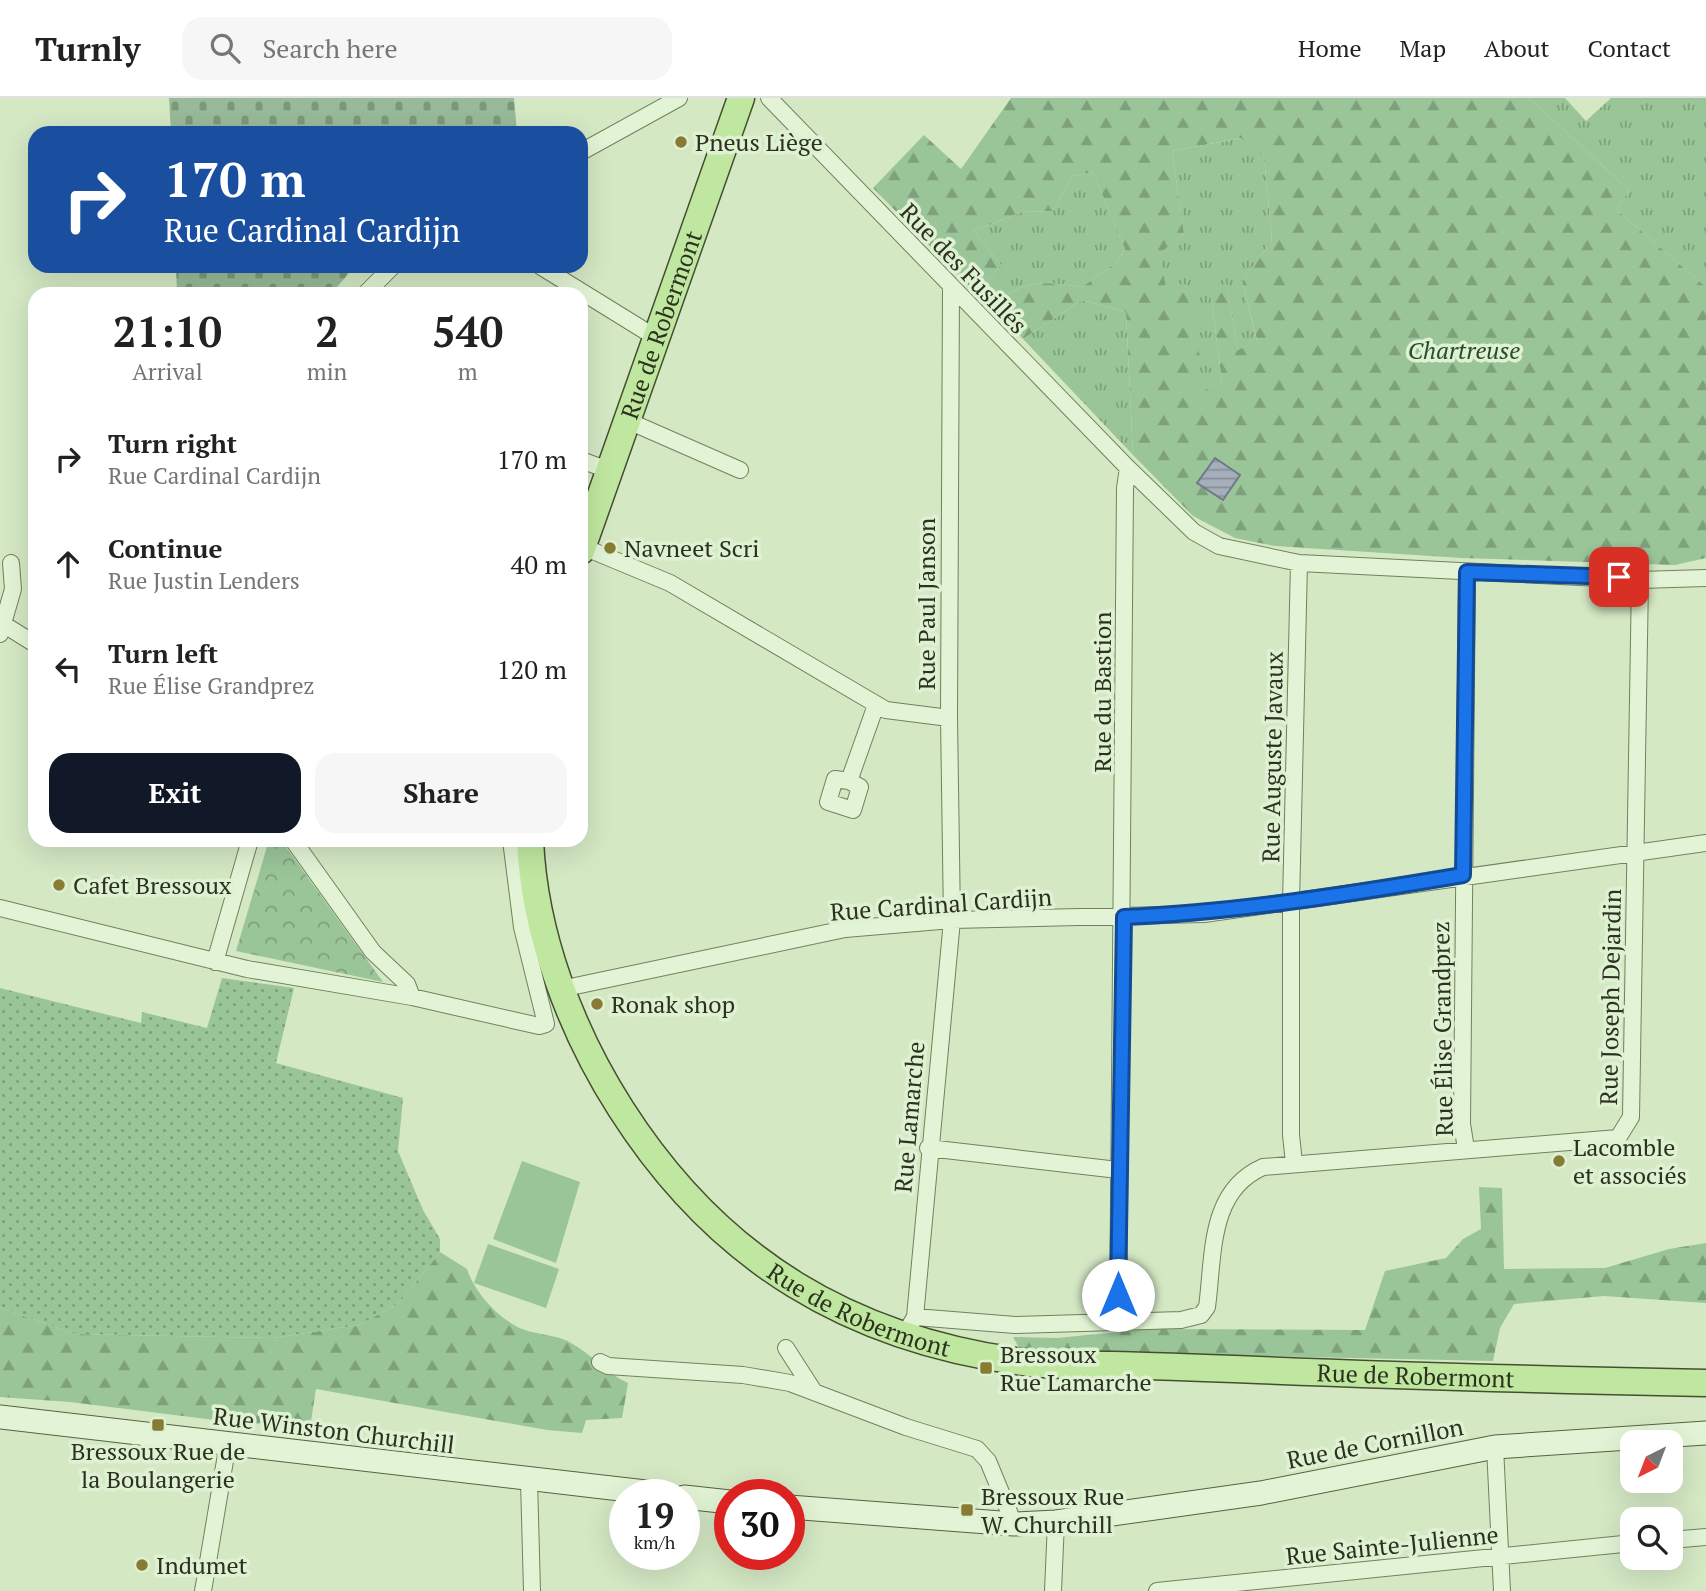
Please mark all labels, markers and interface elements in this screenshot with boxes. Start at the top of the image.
search box [182,17,672,80]
text: Turnly [35,27,140,70]
icon: search [206,29,244,67]
text: Search here [262,31,398,65]
text: Home [1298,32,1362,64]
text: Map [1400,32,1446,64]
text: About [1484,32,1550,64]
text: Contact [1588,32,1671,64]
place label: Pneus Liège [695,126,823,158]
marker: Pneus Liège [673,134,689,150]
text: 170 m [164,146,306,211]
icon: right [49,154,140,245]
street label: Rue des Fusillés [893,196,1035,340]
text: Rue Cardinal Cardijn [164,209,460,251]
street label: Rue de Robermont [613,226,709,423]
text: 21:10 [113,303,222,359]
text: 2 [315,303,339,359]
text: 540 [432,303,503,359]
park label: Chartreuse [1408,334,1520,366]
text: Arrival [132,356,203,387]
text: min [307,356,347,387]
text: m [458,356,478,387]
text: Turn right [108,426,237,460]
icon: right [49,440,87,478]
text: 170 m [497,442,567,476]
text: Rue Cardinal Cardijn [108,460,321,491]
street label: Rue Paul Janson [910,518,942,690]
text: Continue [108,531,222,565]
place label: Navneet Scri [624,532,759,564]
marker: Navneet Scri [602,540,618,556]
icon: ahead [49,545,87,583]
text: 40 m [511,547,567,581]
pin [1589,547,1649,607]
icon: arrive [1600,558,1638,596]
text: Rue Justin Lenders [108,565,300,596]
street label: Rue du Bastion [1086,612,1118,772]
text: Turn left [108,636,218,670]
icon: left [49,650,87,688]
street label: Rue Auguste Javaux [1254,651,1290,863]
text: 120 m [497,652,567,686]
text: Rue Élise Grandprez [108,670,314,701]
button: Exit [49,753,301,833]
button: Share [315,753,567,833]
place label: Cafet Bressoux [73,869,232,901]
marker: Cafet Bressoux [51,877,67,893]
street label: Rue Cardinal Cardijn [829,880,1053,928]
street label: Rue Joseph Dejardin [1592,888,1628,1106]
street label: Rue Élise Grandprez [1424,921,1460,1137]
place label: Ronak shop [611,988,735,1020]
marker: Ronak shop [589,996,605,1012]
street label: Rue Lamarche [886,1040,932,1194]
place label: Lacomble et associés [1573,1131,1687,1191]
marker: Lacomble et associés [1551,1153,1567,1169]
street label: Rue de Robermont [761,1255,954,1364]
position arrow [1081,1258,1155,1332]
place label: Bressoux Rue Lamarche [1000,1338,1152,1398]
street label: Rue de Robermont [1316,1356,1515,1395]
marker: Bressoux Rue Lamarche [978,1360,994,1376]
street label: Rue Winston Churchill [211,1399,457,1461]
street label: Rue de Cornillon [1284,1410,1466,1476]
marker: Bressoux Rue de la Boulangerie [150,1417,166,1433]
north arrow [1620,1430,1684,1493]
map controls [1620,1430,1683,1570]
place label: Bressoux Rue de la Boulangerie [71,1435,245,1495]
speed limit sign: 30 [714,1479,805,1570]
place label: Bressoux Rue W. Churchill [981,1480,1124,1540]
text: 19 [635,1492,674,1538]
marker: Bressoux Rue W. Churchill [959,1502,975,1518]
button: search [1620,1507,1683,1570]
street label: Rue Sainte-Julienne [1284,1518,1500,1572]
text: km/h [634,1530,675,1554]
place label: Indumet [156,1549,248,1581]
marker: Indumet [134,1557,150,1573]

